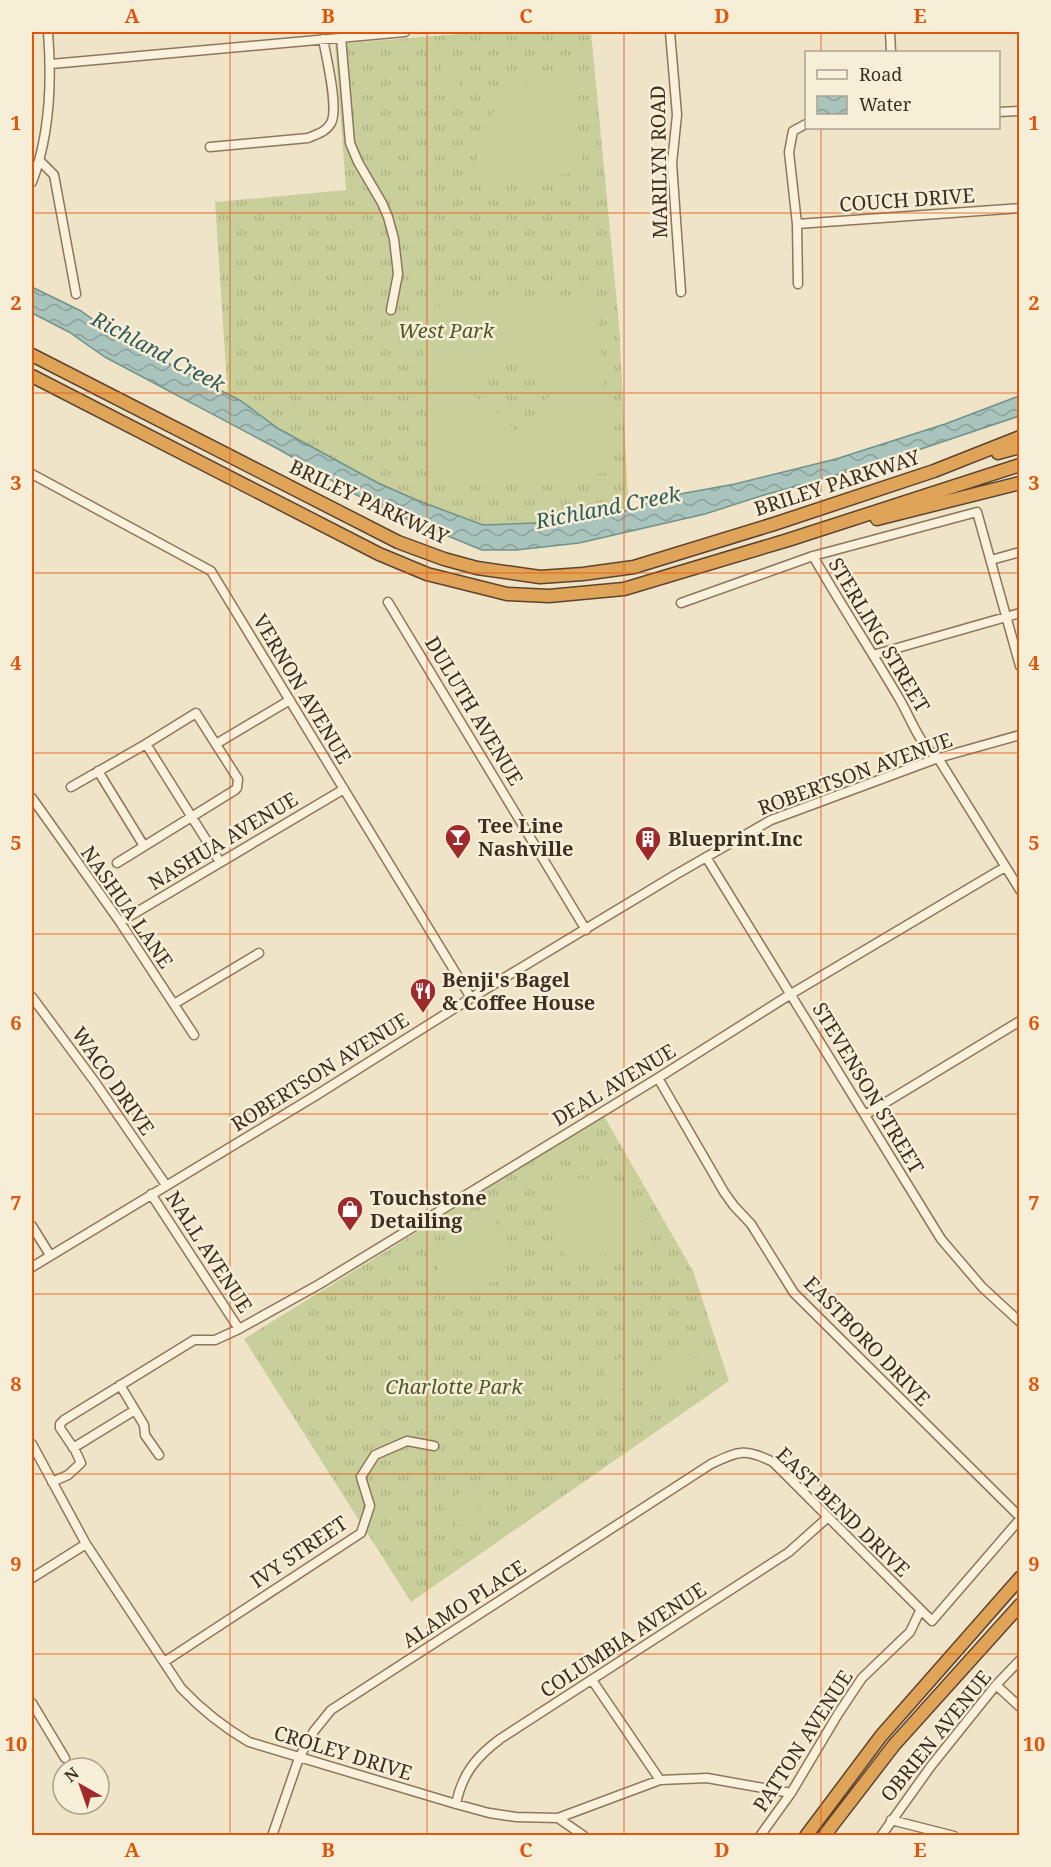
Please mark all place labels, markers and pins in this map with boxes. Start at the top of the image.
place label: Tee Line Nashville [478,812,573,862]
bar icon: Tee Line Nashville [443,822,473,860]
building icon: Blueprint.Inc [633,824,663,862]
place label: Blueprint.Inc [668,825,803,852]
place label: Benji's Bagel & Coffee House [442,966,595,1016]
restaurant icon: Benji's Bagel & Coffee House [408,976,438,1014]
place label: Touchstone Detailing [370,1184,487,1234]
shop icon: Touchstone Detailing [335,1194,365,1232]

